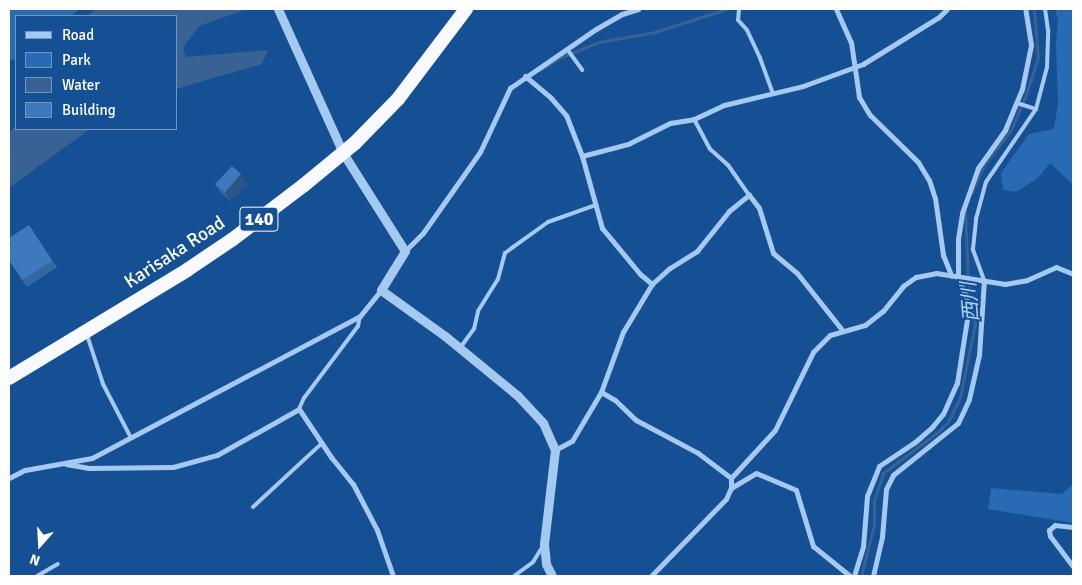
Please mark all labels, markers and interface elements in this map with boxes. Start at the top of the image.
legend [15,15,178,130]
text: Road [62,26,94,44]
text: Park [62,51,91,69]
text: Water [62,76,100,94]
text: Building [62,101,116,119]
road number: 140 [239,203,279,234]
street label: Karisaka Road [120,212,230,294]
water label: 西川 [956,281,984,323]
north arrow [15,520,65,570]
text: N [28,550,42,569]

